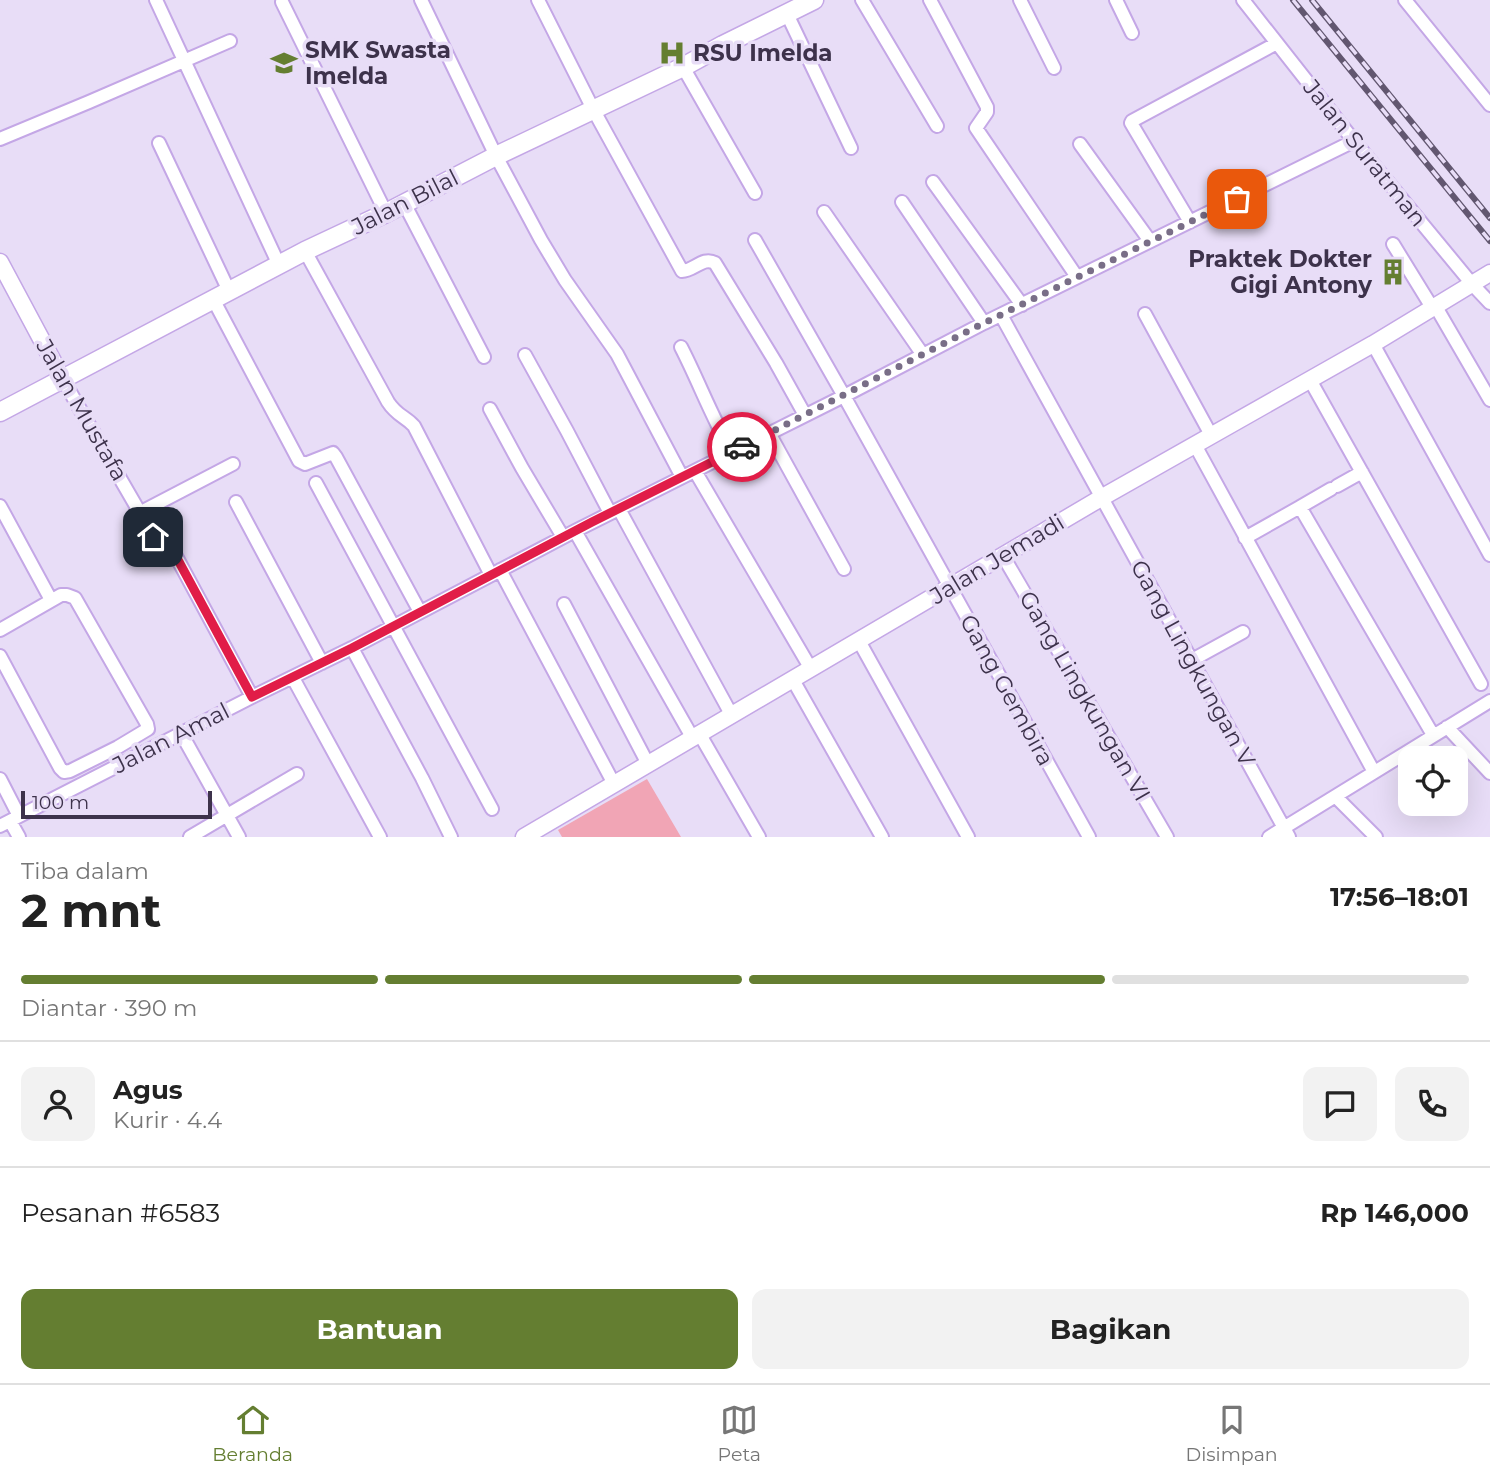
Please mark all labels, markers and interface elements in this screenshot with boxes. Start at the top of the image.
place label: SMK Swasta Imelda [305,36,451,90]
hospital icon: RSU Imelda [657,38,687,68]
place label: RSU Imelda [693,39,833,67]
school or university icon: SMK Swasta Imelda [269,48,299,78]
street label: Jalan Suratman [1297,73,1433,232]
street label: Jalan Bilal [346,163,463,241]
pin [1207,169,1267,229]
icon: bag [1218,180,1256,218]
place label: Praktek Dokter Gigi Antony [1188,245,1372,299]
building icon: Praktek Dokter Gigi Antony [1378,257,1408,287]
street label: Jalan Mustafa [30,333,134,486]
courier [707,412,777,482]
icon: car [723,428,761,466]
pin [123,507,183,567]
street label: Jalan Jemadi [924,508,1069,611]
icon: home [134,518,172,556]
street label: Gang Lingkungan V [1125,555,1262,772]
street label: Gang Lingkungan VI [1013,586,1157,806]
street label: Gang Gembira [954,610,1060,770]
street label: Jalan Amal [107,697,234,780]
map controls [1398,746,1468,816]
button: locate [1398,746,1468,816]
scale bar [21,788,212,820]
text: 100 m [32,791,89,814]
text: Tiba dalam [21,857,149,885]
text: 17:56–18:01 [1330,881,1469,913]
text: 2 mnt [21,882,161,939]
text: Diantar · 390 m [21,994,197,1022]
button: person [21,1067,95,1141]
button: chat [1303,1067,1377,1141]
button: phone [1395,1067,1469,1141]
text: Agus [113,1074,183,1106]
text: Kurir · 4.4 [113,1106,222,1134]
text: Pesanan #6583 [21,1197,220,1229]
text: Rp 146,000 [1320,1197,1469,1229]
button: Bantuan [21,1289,738,1369]
button: Bagikan [752,1289,1469,1369]
tab: Beranda [212,1401,293,1466]
tab: Peta [718,1401,761,1466]
tab: Disimpan [1186,1401,1278,1466]

